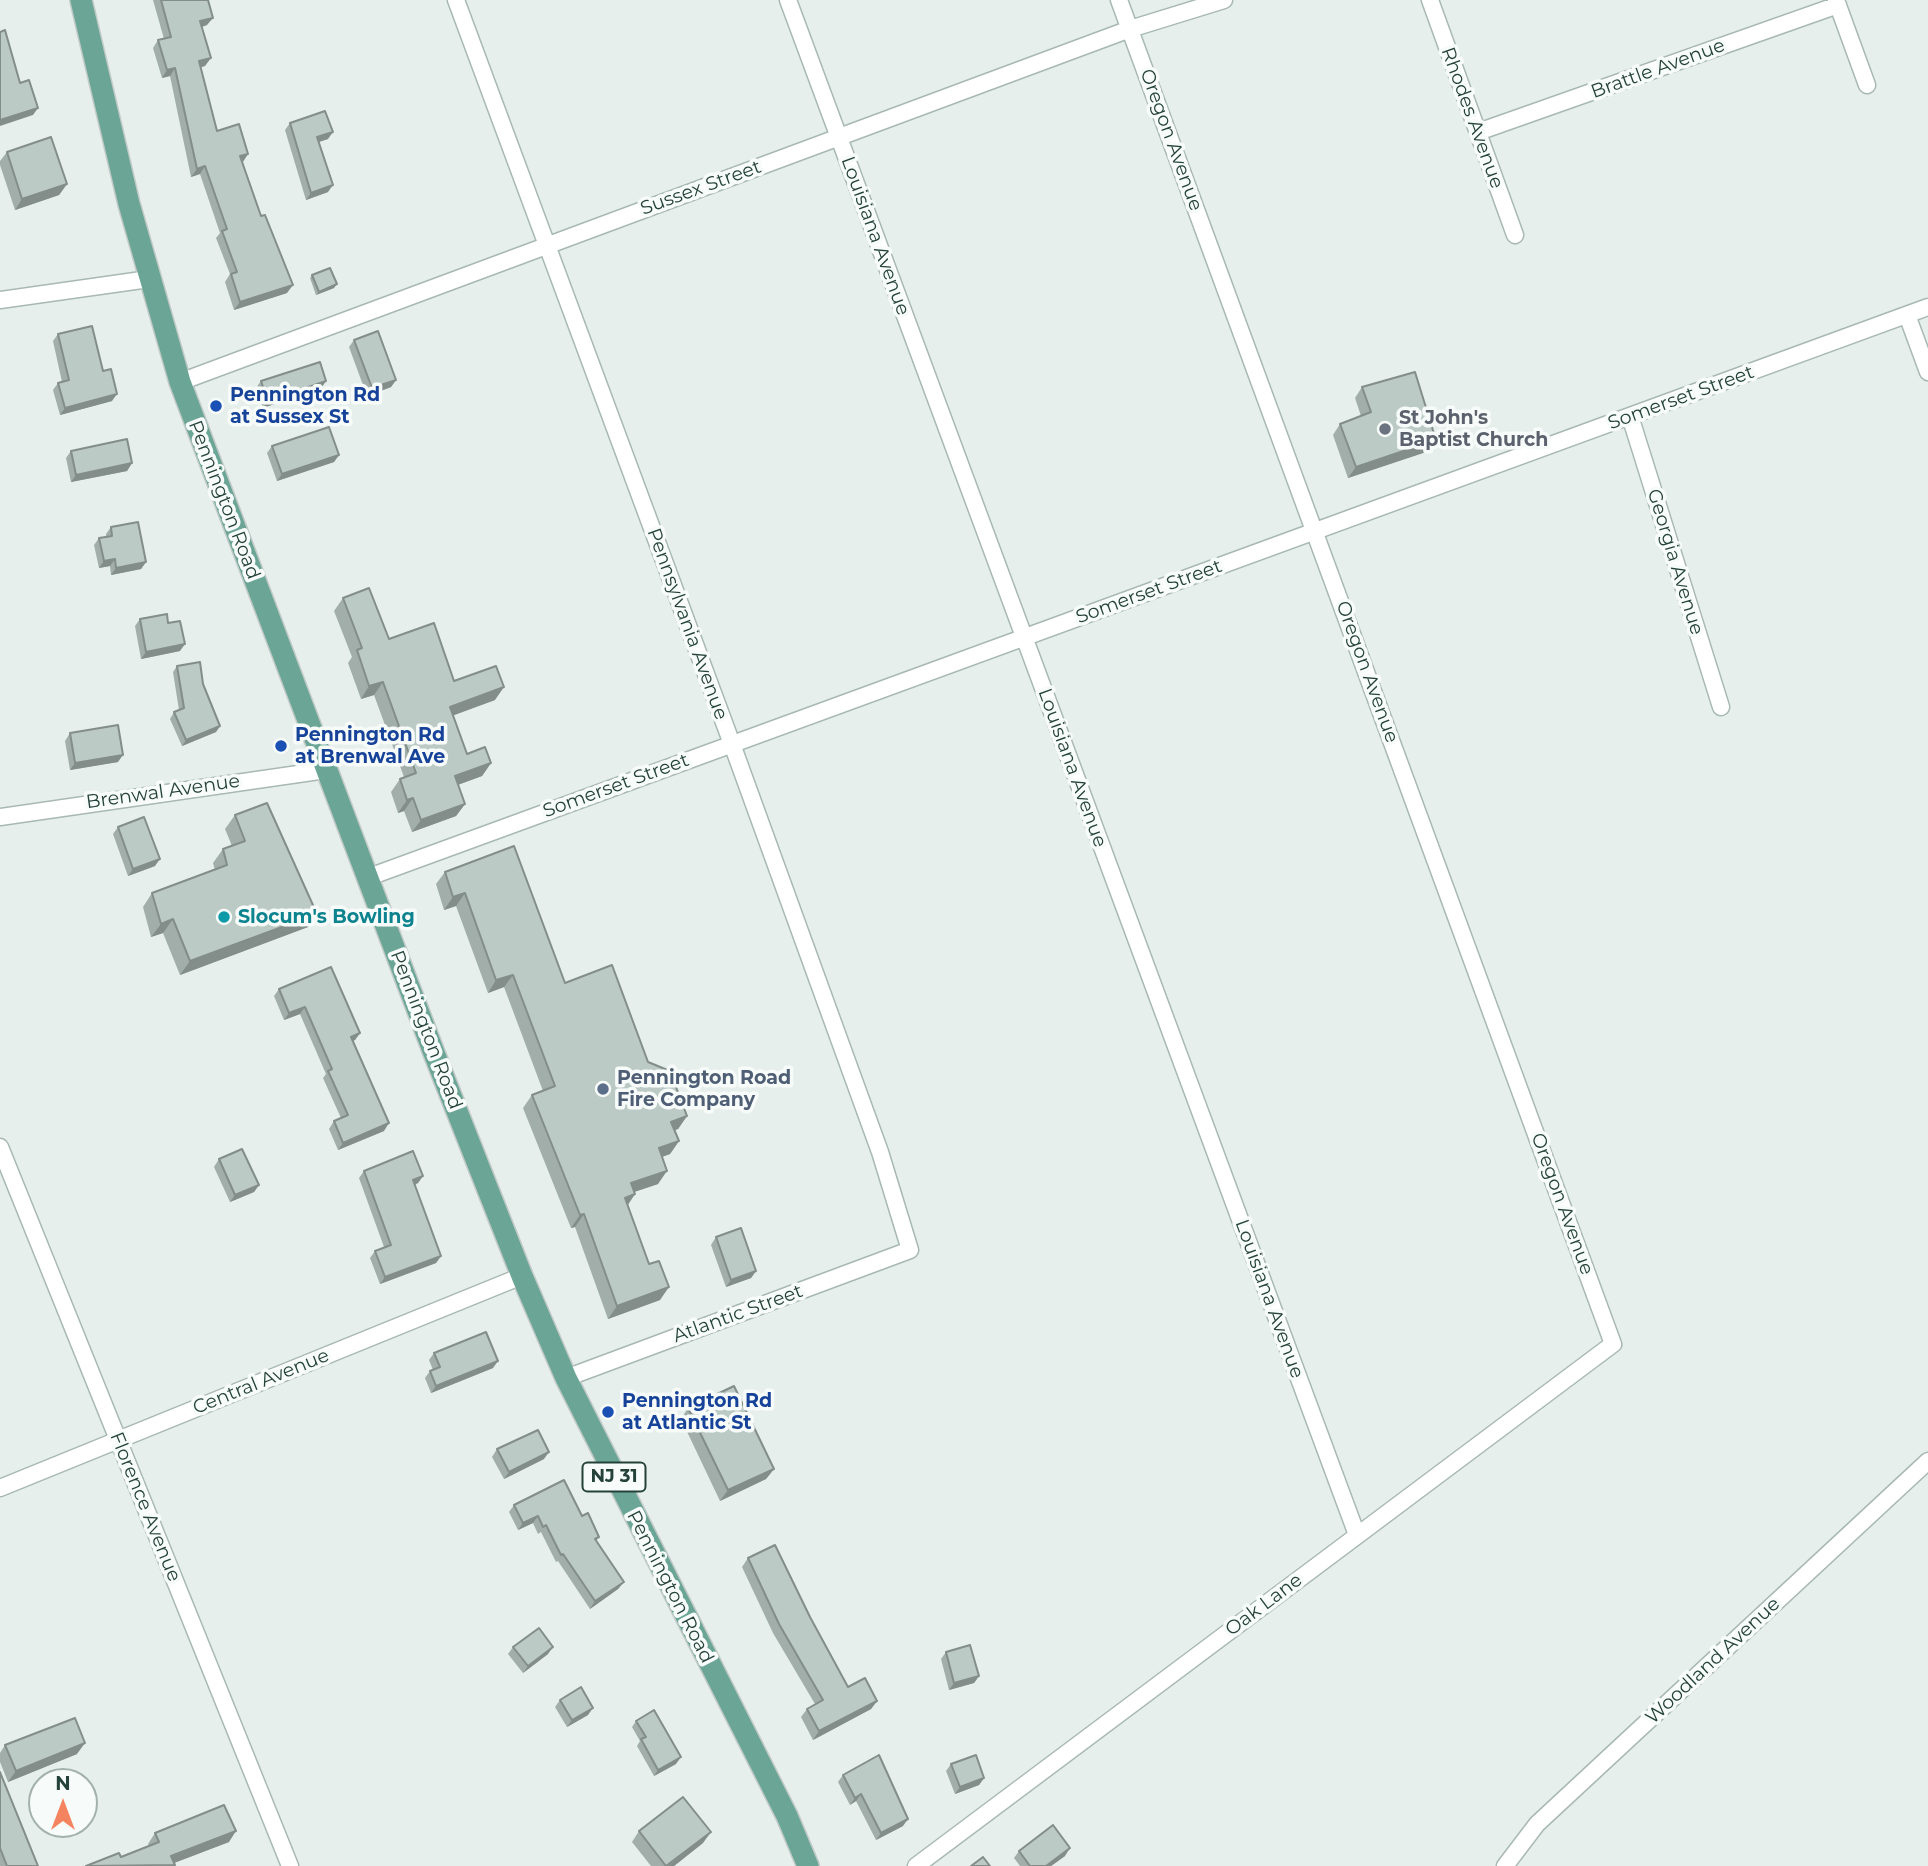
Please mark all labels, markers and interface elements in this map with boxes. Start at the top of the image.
street label: Brattle Avenue [1588,34,1728,104]
street label: Rhodes Avenue [1436,44,1508,192]
street label: Oregon Avenue [1135,66,1207,214]
street label: Louisiana Avenue [836,154,914,318]
street label: Sussex Street [638,156,764,220]
street label: Somerset Street [1605,361,1757,435]
place label: Pennington Rd at Sussex St [230,384,380,428]
marker: Pennington Rd at Sussex St [208,398,224,414]
place label: St John's Baptist Church [1399,407,1548,451]
street label: Pennington Road [183,417,265,583]
marker: St John's Baptist Church [1377,421,1393,437]
street label: Georgia Avenue [1642,486,1708,638]
street label: Pennsylvania Avenue [642,525,732,723]
street label: Somerset Street [1073,555,1225,629]
street label: Oregon Avenue [1331,598,1403,746]
street label: Louisiana Avenue [1033,686,1111,850]
place label: Pennington Rd at Brenwal Ave [295,724,445,768]
marker: Pennington Rd at Brenwal Ave [273,738,289,754]
street label: Somerset Street [540,749,692,823]
street label: Brenwal Avenue [85,770,241,814]
place label: Slocum's Bowling [238,906,415,928]
marker: Slocum's Bowling [216,909,232,925]
street label: Pennington Road [385,947,467,1113]
place label: Pennington Road Fire Company [617,1067,791,1111]
marker: Pennington Road Fire Company [595,1081,611,1097]
street label: Oregon Avenue [1526,1130,1598,1278]
street label: Louisiana Avenue [1230,1217,1308,1381]
street label: Atlantic Street [670,1280,806,1348]
street label: Central Avenue [190,1344,332,1420]
place label: Pennington Rd at Atlantic St [622,1390,772,1434]
marker: Pennington Rd at Atlantic St [600,1404,616,1420]
street label: Florence Avenue [105,1429,185,1585]
road number: NJ 31 [582,1462,646,1492]
street label: Pennington Road [622,1507,718,1667]
street label: Oak Lane [1221,1569,1307,1641]
street label: Woodland Avenue [1641,1593,1785,1729]
north arrow [28,1768,98,1838]
text: N [55,1772,71,1795]

